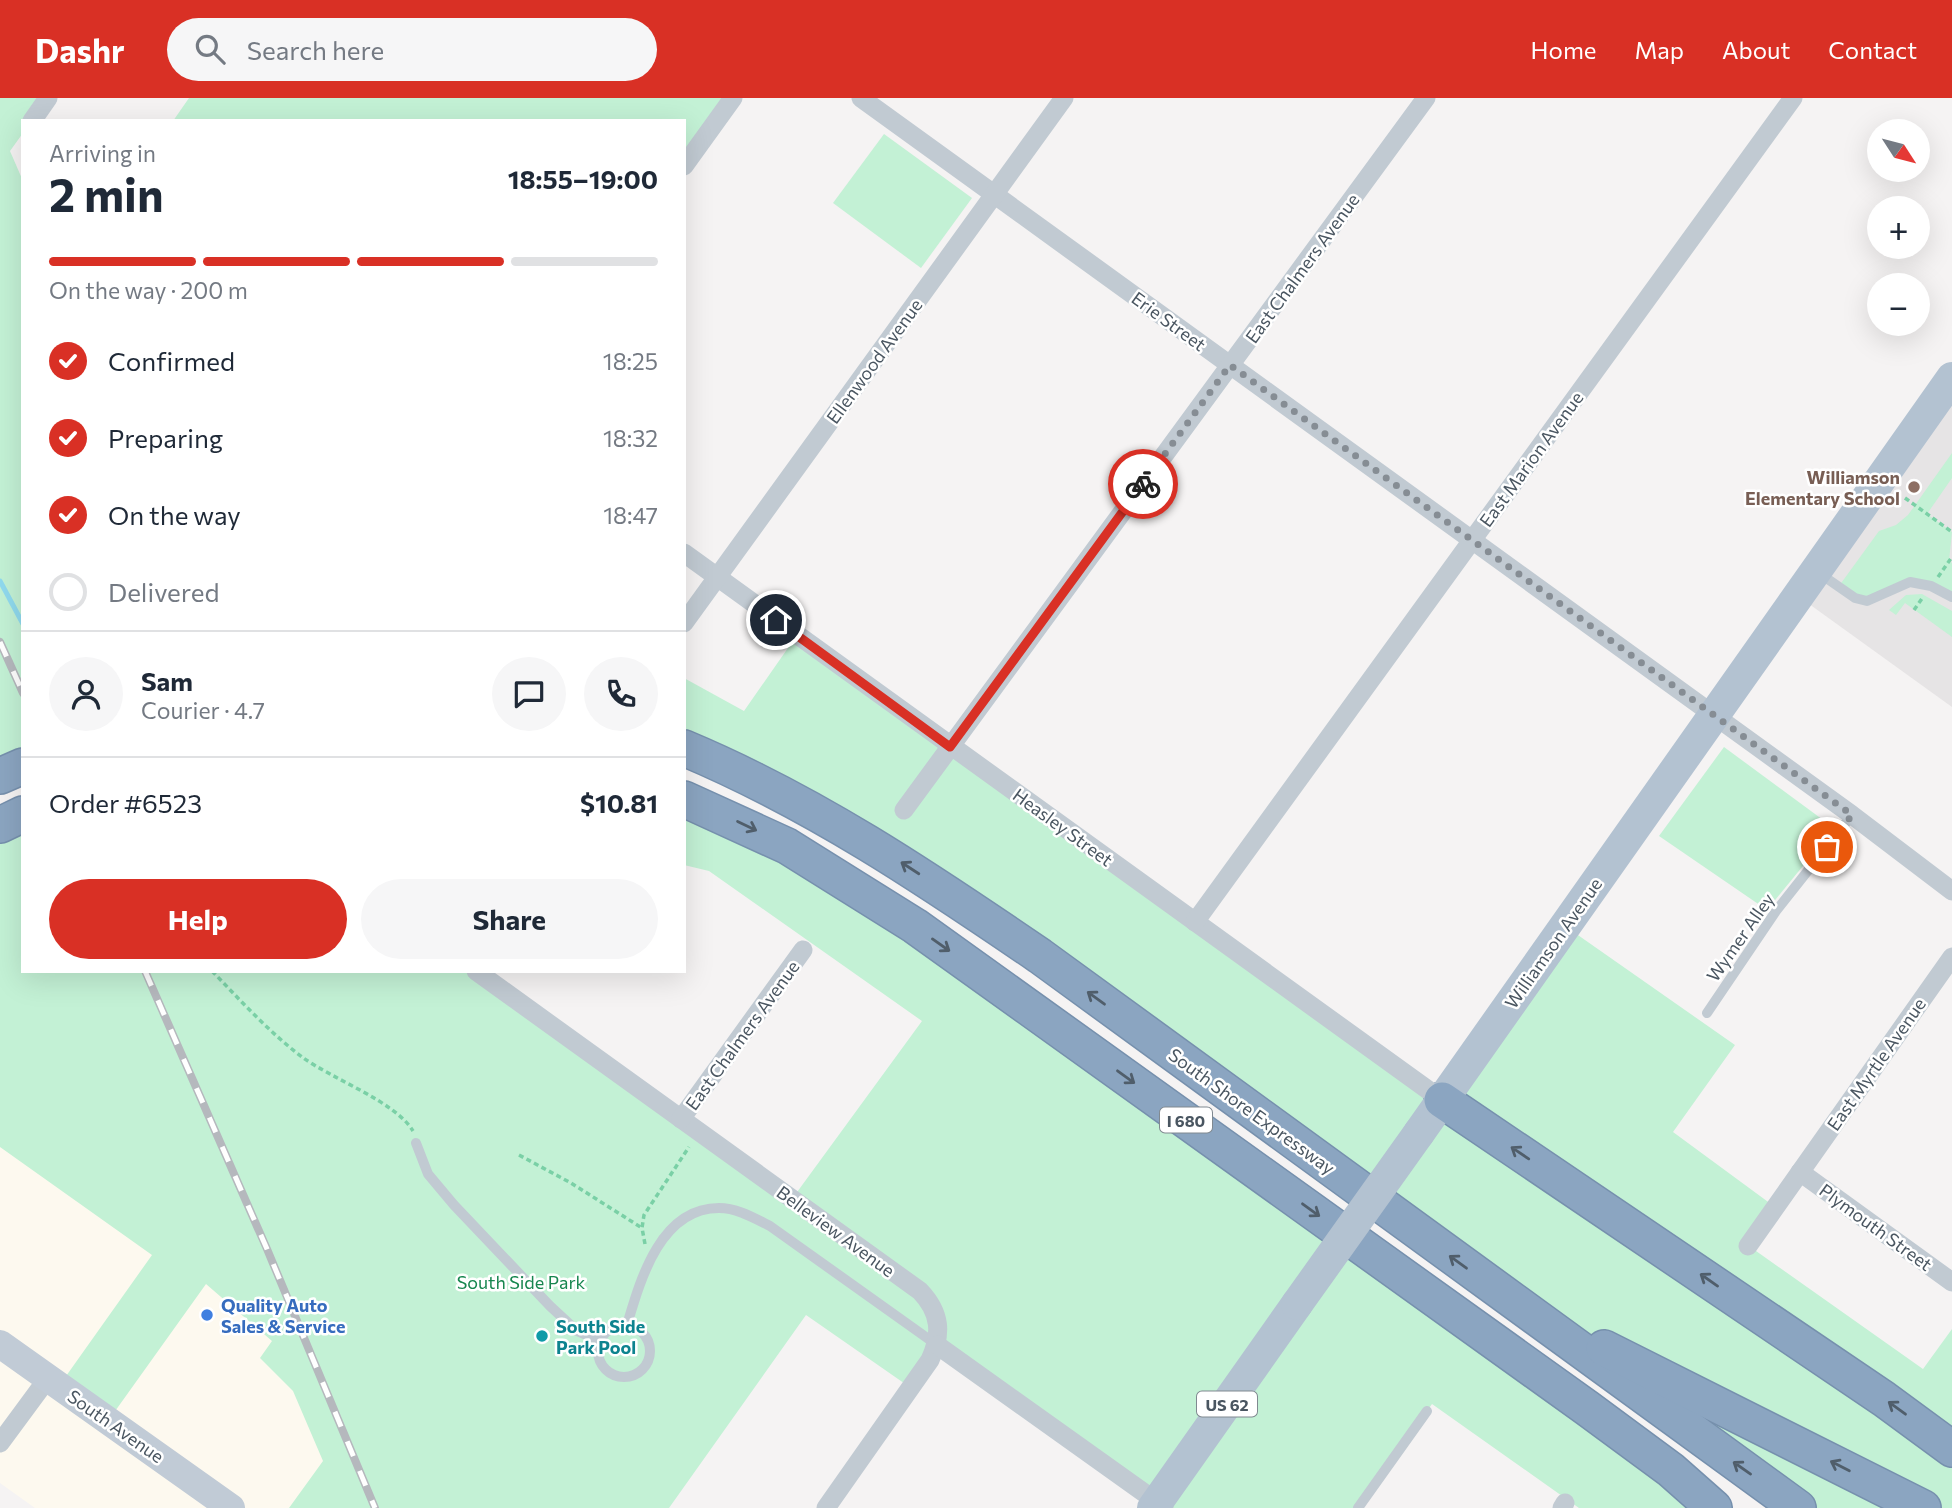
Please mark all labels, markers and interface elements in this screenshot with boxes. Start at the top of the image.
search box [167,18,657,81]
text: Dashr [35,29,125,70]
icon: search [191,30,229,68]
text: Search here [247,34,384,65]
text: Home [1531,35,1597,64]
text: Map [1635,35,1684,64]
text: About [1722,35,1790,64]
text: Contact [1828,35,1917,64]
north arrow [1867,119,1930,182]
map controls [1867,119,1930,336]
text: Arriving in [49,139,156,167]
text: 18:55–19:00 [508,163,658,194]
text: 2 min [49,165,164,221]
street label: East Chalmers Avenue [1240,189,1364,347]
button: + [1867,196,1930,259]
button: − [1867,273,1930,336]
text: On the way · 200 m [49,276,248,304]
street label: Erie Street [1128,287,1210,355]
street label: Ellenwood Avenue [821,294,927,428]
icon: check [49,342,87,380]
text: Confirmed [108,345,235,376]
text: 18:25 [603,347,658,375]
street label: East Marion Avenue [1475,387,1587,531]
icon: check [49,419,87,457]
text: Preparing [108,422,223,453]
text: 18:32 [603,424,658,452]
courier [1108,449,1178,519]
icon: bike [1124,465,1162,503]
place label: Williamson Elementary School [1745,466,1900,509]
marker: Williamson Elementary School [1906,479,1922,495]
icon: check [49,496,87,534]
text: On the way [108,499,241,530]
text: 18:47 [603,501,658,529]
text: Delivered [108,576,219,607]
pin [746,590,806,650]
icon: home [757,601,795,639]
button: person [49,657,123,731]
button: chat [492,657,566,731]
button: phone [584,657,658,731]
text: Sam [141,665,193,696]
text: Courier · 4.7 [141,696,265,724]
street label: Heasley Street [1009,783,1117,871]
text: Order #6523 [49,787,202,818]
text: $10.81 [580,787,658,818]
pin [1797,817,1857,877]
one-way arrow [736,820,757,834]
icon: bag [1808,828,1846,866]
one-way arrow [900,860,920,874]
street label: Williamson Avenue [1500,873,1606,1013]
button: Help [49,879,347,959]
button: Share [361,879,658,959]
street label: Wymer Alley [1701,888,1779,986]
one-way arrow [931,937,950,952]
street label: East Chalmers Avenue [680,956,804,1114]
one-way arrow [1088,990,1106,1005]
street label: East Myrtle Avenue [1822,993,1930,1135]
street label: South Shore Expressway [1165,1043,1339,1179]
one-way arrow [1116,1070,1135,1084]
road number: I 680 [1160,1108,1212,1132]
one-way arrow [1511,1146,1531,1160]
street label: Plymouth Street [1815,1179,1937,1275]
street label: Belleview Avenue [773,1181,899,1281]
one-way arrow [1301,1203,1320,1217]
one-way arrow [1449,1254,1468,1269]
park label: South Side Park [457,1271,586,1293]
one-way arrow [1700,1273,1719,1287]
place label: Quality Auto Sales & Service [221,1294,345,1337]
marker: Quality Auto Sales & Service [199,1307,215,1323]
place label: South Side Park Pool [556,1315,645,1358]
marker: South Side Park Pool [534,1328,550,1344]
street label: South Avenue [64,1385,168,1467]
road number: US 62 [1197,1392,1257,1416]
one-way arrow [1888,1401,1907,1416]
one-way arrow [1831,1459,1851,1473]
one-way arrow [1733,1461,1752,1476]

